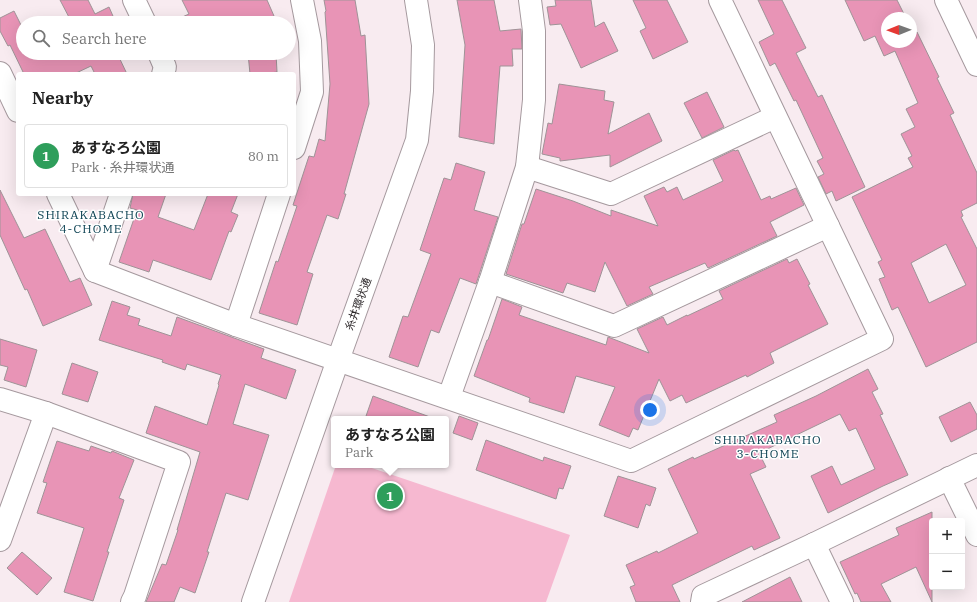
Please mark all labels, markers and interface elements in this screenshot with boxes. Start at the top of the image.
north arrow [881,12,917,48]
search box [16,16,296,60]
icon: search [30,27,52,49]
text: Search here [62,29,147,48]
text: Nearby [32,87,93,109]
text: あすなろ公園 [71,138,161,157]
text: 1 [42,148,50,165]
text: 80 m [248,148,279,165]
text: Park · 糸井環状通 [71,159,175,176]
district label: SHIRAKABACHO 4-CHOME [37,207,145,236]
street label: 糸井環状通 [342,276,374,332]
your location [640,400,660,420]
popup [331,416,449,468]
text: あすなろ公園 [345,425,435,444]
district label: SHIRAKABACHO 3-CHOME [714,432,822,461]
text: Park [345,444,373,461]
pin: 1 [377,481,403,511]
map controls [929,518,965,590]
button: + [929,518,965,554]
button: − [929,554,965,590]

